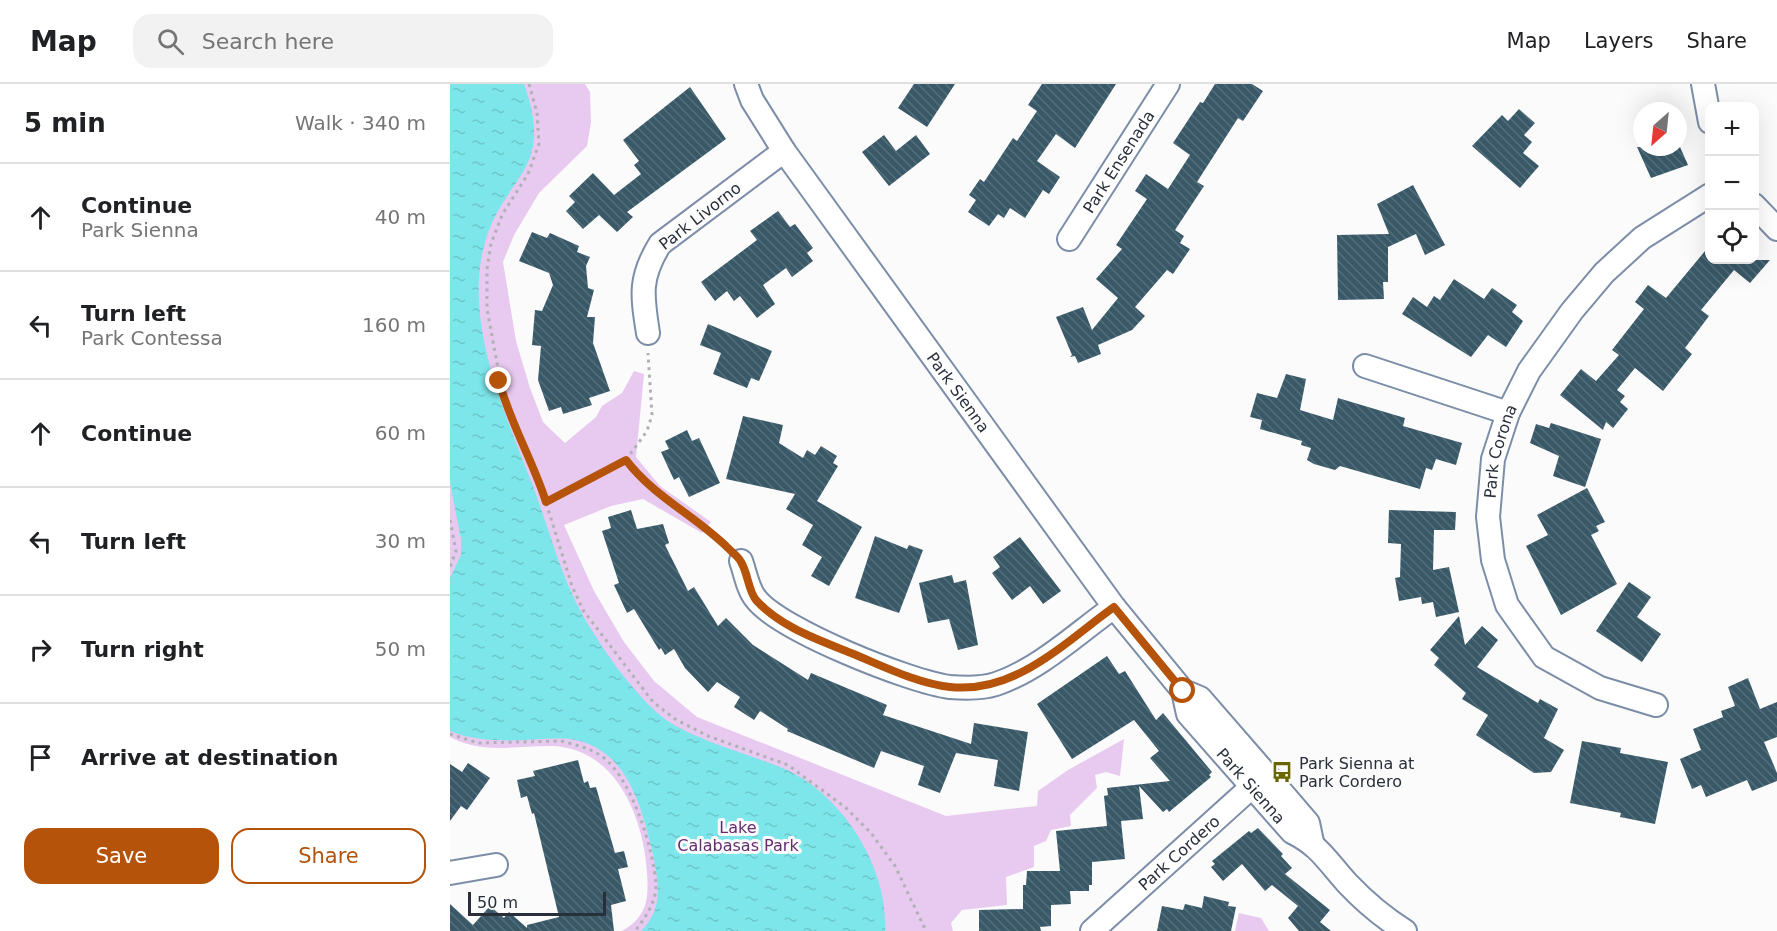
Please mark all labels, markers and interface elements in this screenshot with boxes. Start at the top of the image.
search box [133,14,553,68]
text: Map [30,25,97,58]
icon: search [154,25,187,58]
text: Search here [202,29,334,54]
text: Map [1507,29,1551,53]
text: Layers [1584,29,1653,53]
text: Share [1686,29,1747,53]
north arrow [1633,102,1687,156]
map controls [1705,102,1759,264]
button: + [1705,102,1759,156]
street label: Park Ensenada [1079,107,1158,216]
text: 5 min [24,108,106,138]
text: Walk · 340 m [295,111,426,135]
button: − [1705,156,1759,210]
street label: Park Livorno [655,178,745,254]
text: Continue [81,193,192,218]
icon: ahead [24,201,57,234]
text: 40 m [375,205,426,229]
button: locate [1705,210,1759,264]
text: Park Sienna [81,218,199,242]
text: Turn left [81,301,186,326]
icon: left [24,309,57,342]
text: 160 m [362,313,426,337]
text: Park Contessa [81,326,223,350]
street label: Park Sienna [923,348,994,436]
route end [485,367,511,393]
street label: Park Corona [1480,401,1521,499]
icon: ahead [24,417,57,450]
text: Continue [81,421,192,446]
text: 60 m [375,421,426,445]
icon: left [24,525,57,558]
text: Turn left [81,529,186,554]
text: 30 m [375,529,426,553]
icon: right [24,633,57,666]
text: Turn right [81,637,204,662]
text: 50 m [375,637,426,661]
route start [1169,677,1195,703]
icon: arrive [24,741,57,774]
street label: Park Sienna [1213,744,1289,827]
text: Arrive at destination [81,745,338,770]
place label: Park Sienna at Park Cordero [1299,754,1414,791]
bus stop icon: Park Sienna at Park Cordero [1270,760,1294,784]
street label: Park Cordero [1134,811,1223,894]
park label: Lake Calabasas Park [677,818,799,855]
button: Save [24,828,219,884]
button: Share [231,828,426,884]
scale bar [468,889,606,916]
text: 50 m [477,893,518,912]

